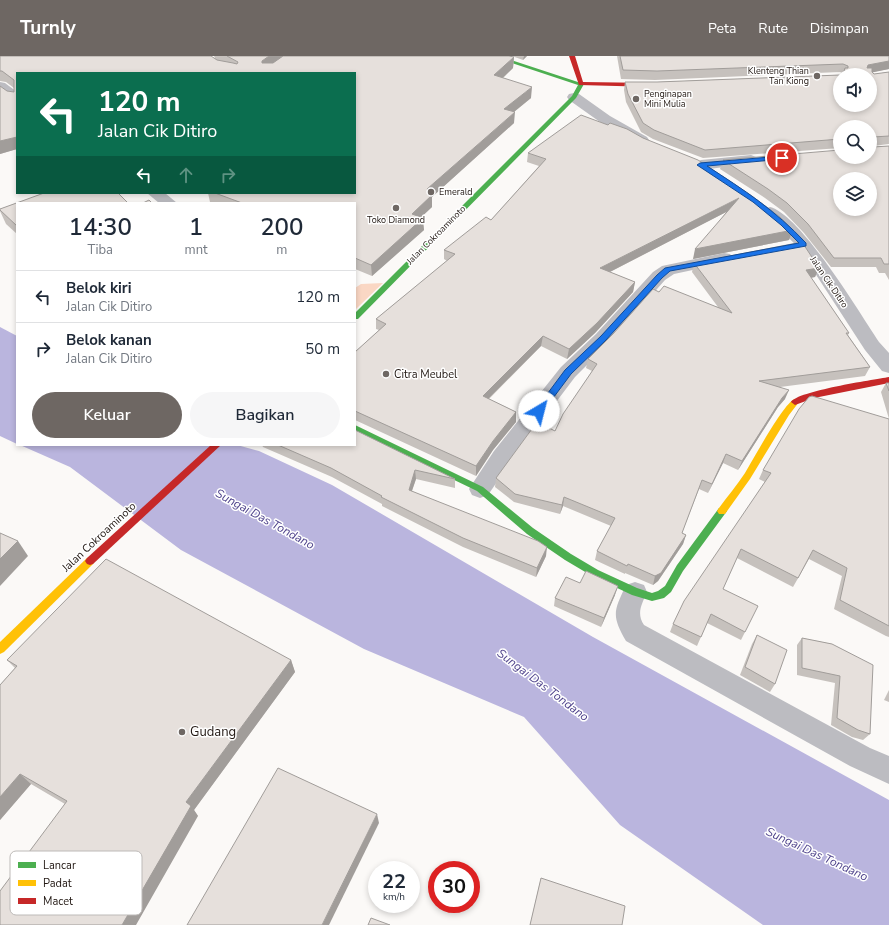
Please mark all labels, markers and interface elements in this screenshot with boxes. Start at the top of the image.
text: Turnly [20,15,76,41]
text: Peta [708,19,736,38]
text: Rute [758,19,788,38]
text: Disimpan [810,19,869,38]
place label: Klenteng Thian Tan Kiong [748,65,809,87]
map controls [833,68,877,216]
button: sound [833,68,877,112]
marker: Klenteng Thian Tan Kiong [812,71,822,81]
text: 120 m [98,83,181,121]
icon: left [32,88,84,140]
place label: Penginapan Mini Mulia [644,88,692,110]
marker: Penginapan Mini Mulia [631,94,641,104]
text: Jalan Cik Ditiro [98,119,217,143]
button: search [833,120,877,164]
pin [765,141,799,175]
icon: arrive [771,147,793,169]
icon: left [133,164,155,186]
icon: ahead [175,164,197,186]
icon: right [217,164,239,186]
button: layers [833,172,877,216]
place label: Emerald [439,186,473,198]
marker: Emerald [426,187,436,197]
marker: Toko Diamond [391,203,401,213]
street label: Jalan Cokroaminoto [403,203,468,268]
text: 14:30 [69,211,132,243]
text: 1 [189,211,203,243]
text: 200 [260,211,303,243]
place label: Toko Diamond [367,214,425,226]
text: Tiba [88,241,113,259]
text: mnt [185,241,208,259]
text: m [276,241,287,259]
street label: Jalan Cik Ditiro [807,253,851,310]
text: Belok kiri [66,278,131,298]
icon: left [32,286,54,308]
text: 120 m [296,287,340,307]
text: Jalan Cik Ditiro [66,298,152,316]
text: Belok kanan [66,330,152,350]
icon: right [32,338,54,360]
text: 50 m [305,339,340,359]
text: Jalan Cik Ditiro [66,350,152,368]
place label: Citra Meubel [394,367,458,382]
marker: Citra Meubel [381,369,391,379]
position arrow [518,390,560,432]
button: Keluar [32,392,182,438]
button: Bagikan [190,392,340,438]
water label: Sungai Das Tondano [213,485,318,553]
street label: Jalan Cokroaminoto [58,499,139,576]
water label: Sungai Das Tondano [494,645,592,725]
place label: Gudang [190,723,236,741]
marker: Gudang [177,727,187,737]
water label: Sungai Das Tondano [763,823,871,885]
legend [10,851,142,915]
text: Lancar [43,858,76,873]
speed limit sign: 30 [428,861,480,913]
text: 22 [382,868,406,895]
text: Padat [43,876,72,891]
text: km/h [383,890,405,904]
text: Macet [43,894,73,909]

